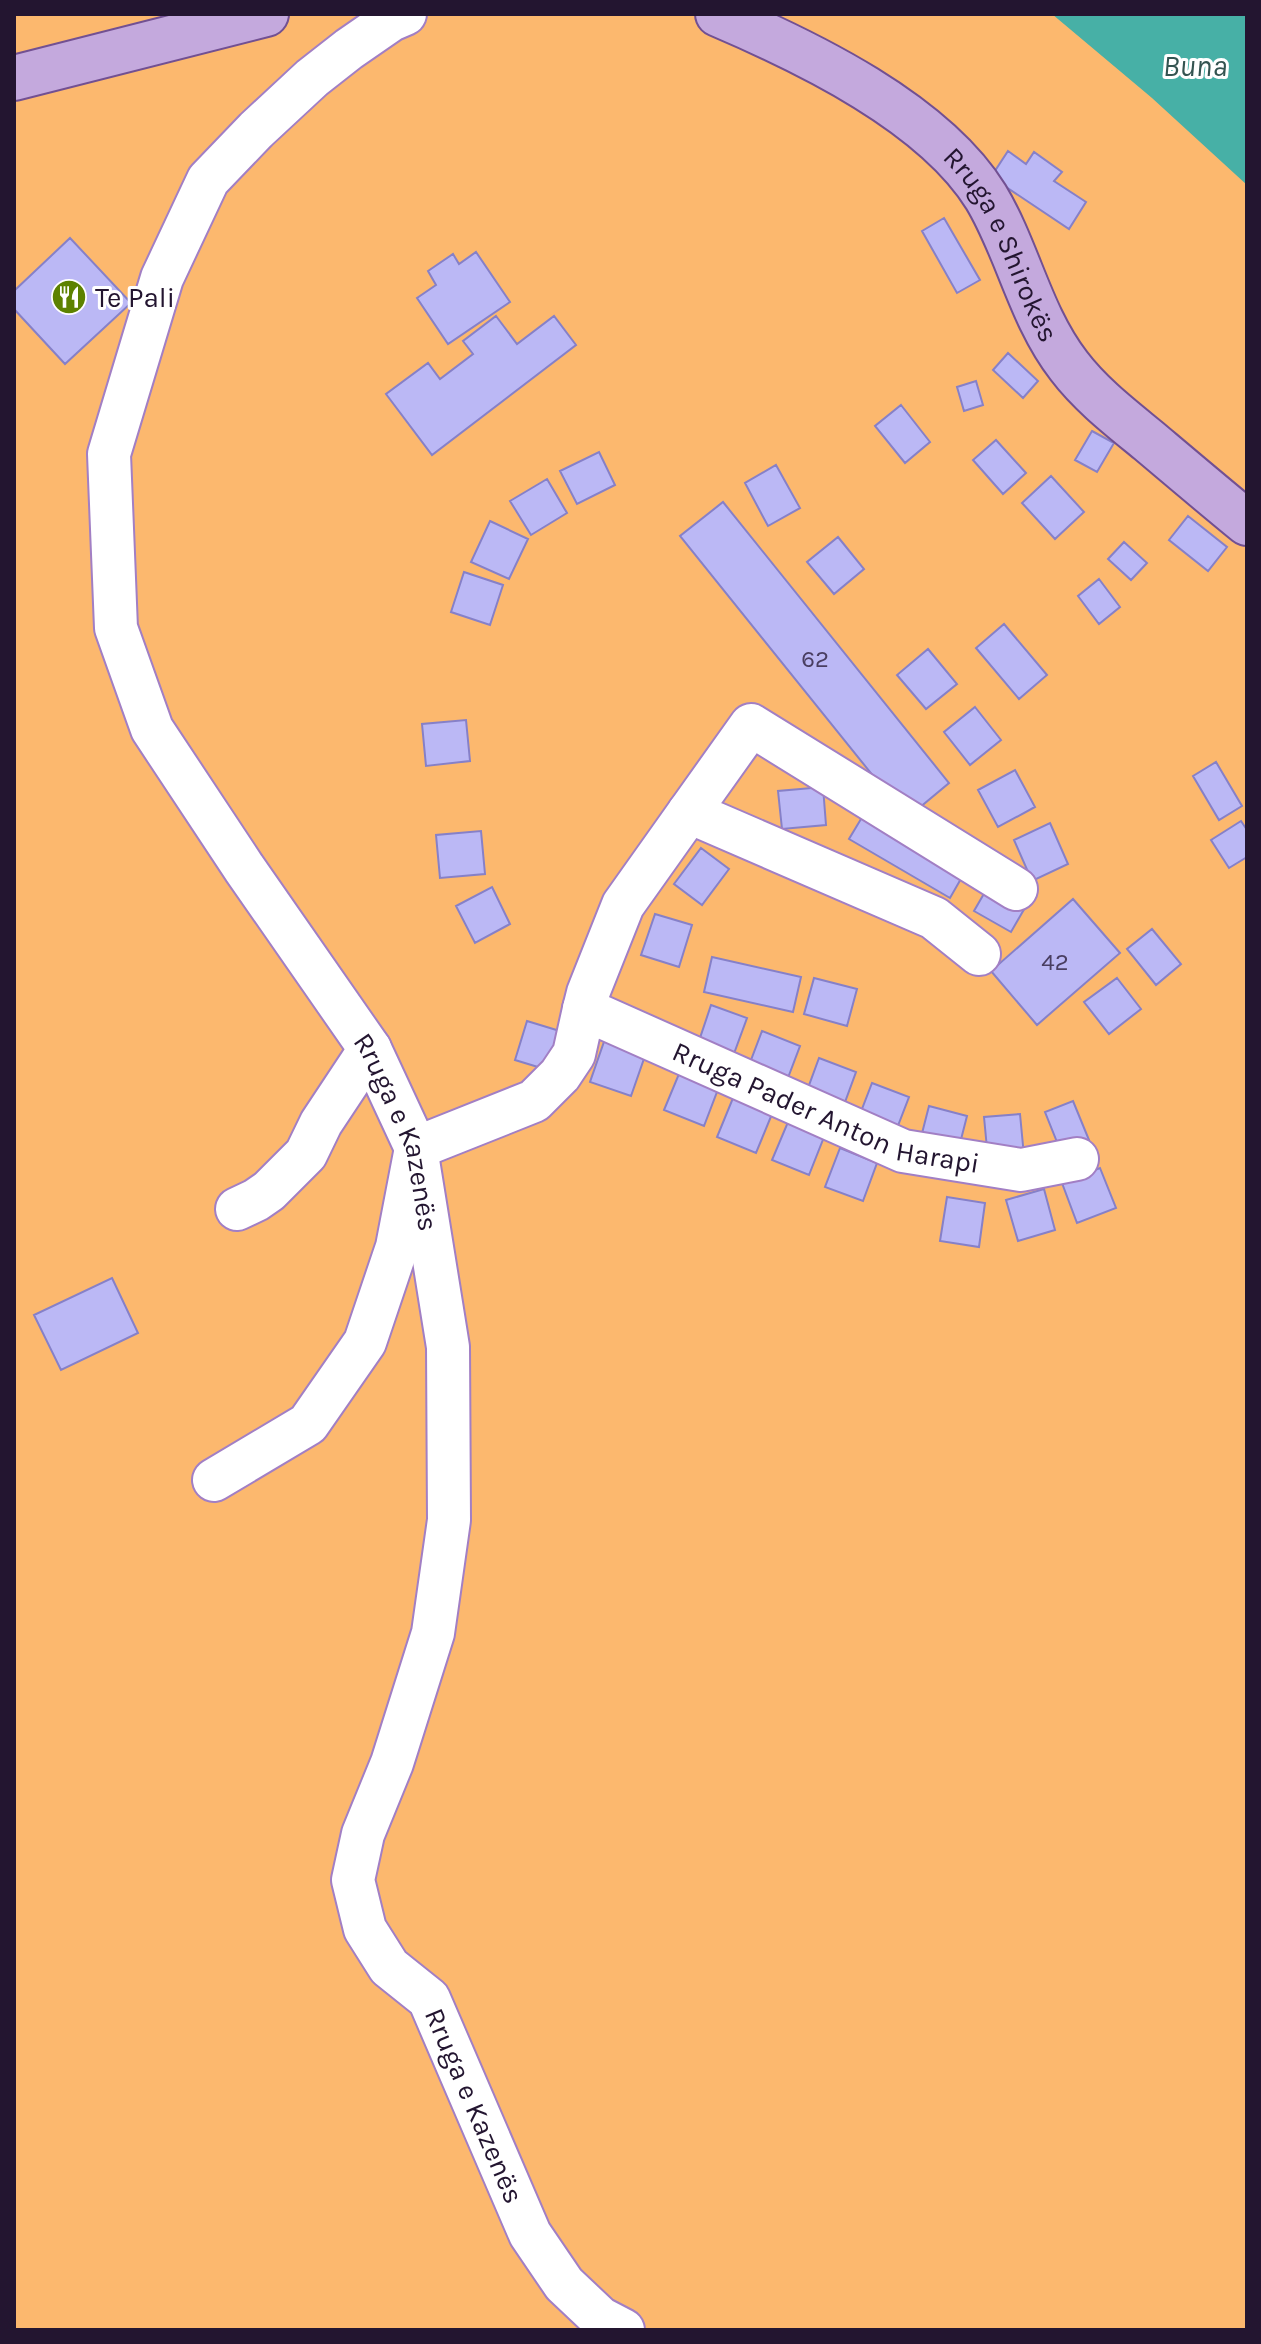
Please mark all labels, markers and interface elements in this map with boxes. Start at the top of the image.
water label: Buna [1163,48,1227,84]
street label: Rruga e Shirokës [937,140,1065,348]
restaurant icon: Te Pali [50,278,88,316]
place label: Te Pali [95,281,175,314]
house number: 62 [801,645,829,673]
house number: 42 [1041,948,1069,976]
street label: Rruga e Kazenës [347,1026,445,1233]
street label: Rruga Pader Anton Harapi [667,1035,982,1180]
street label: Rruga e Kazenës [418,2003,531,2208]

